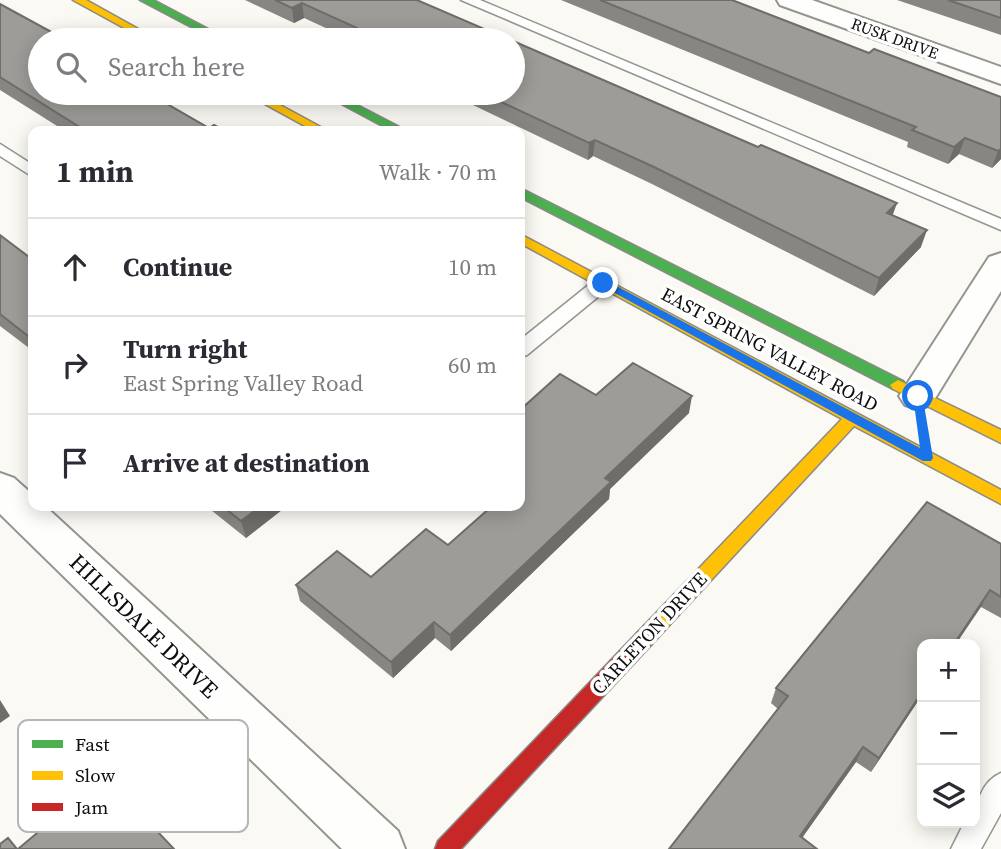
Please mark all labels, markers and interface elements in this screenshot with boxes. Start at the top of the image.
street label: RUSK DRIVE [848,12,942,64]
search box [28,28,525,105]
icon: search [52,48,90,86]
text: Search here [108,49,245,85]
text: 1 min [56,151,134,192]
text: Walk · 70 m [379,156,497,188]
icon: ahead [56,248,94,286]
text: Continue [123,249,232,285]
text: 10 m [448,251,497,283]
route end [587,267,618,298]
street label: EAST SPRING VALLEY ROAD [657,281,883,417]
text: Turn right [123,331,247,367]
icon: right [56,346,94,384]
text: 60 m [448,349,497,381]
text: East Spring Valley Road [123,367,363,399]
route start [902,380,933,411]
icon: arrive [56,444,94,482]
text: Arrive at destination [123,445,370,481]
street label: HILLSDALE DRIVE [62,546,226,706]
street label: CARLETON DRIVE [585,566,713,700]
map controls [917,639,980,828]
button: + [917,639,980,702]
button: − [917,702,980,765]
legend [18,720,248,832]
text: Fast [75,731,110,757]
text: Slow [75,762,116,788]
button: layers [917,765,980,828]
text: Jam [74,794,108,820]

